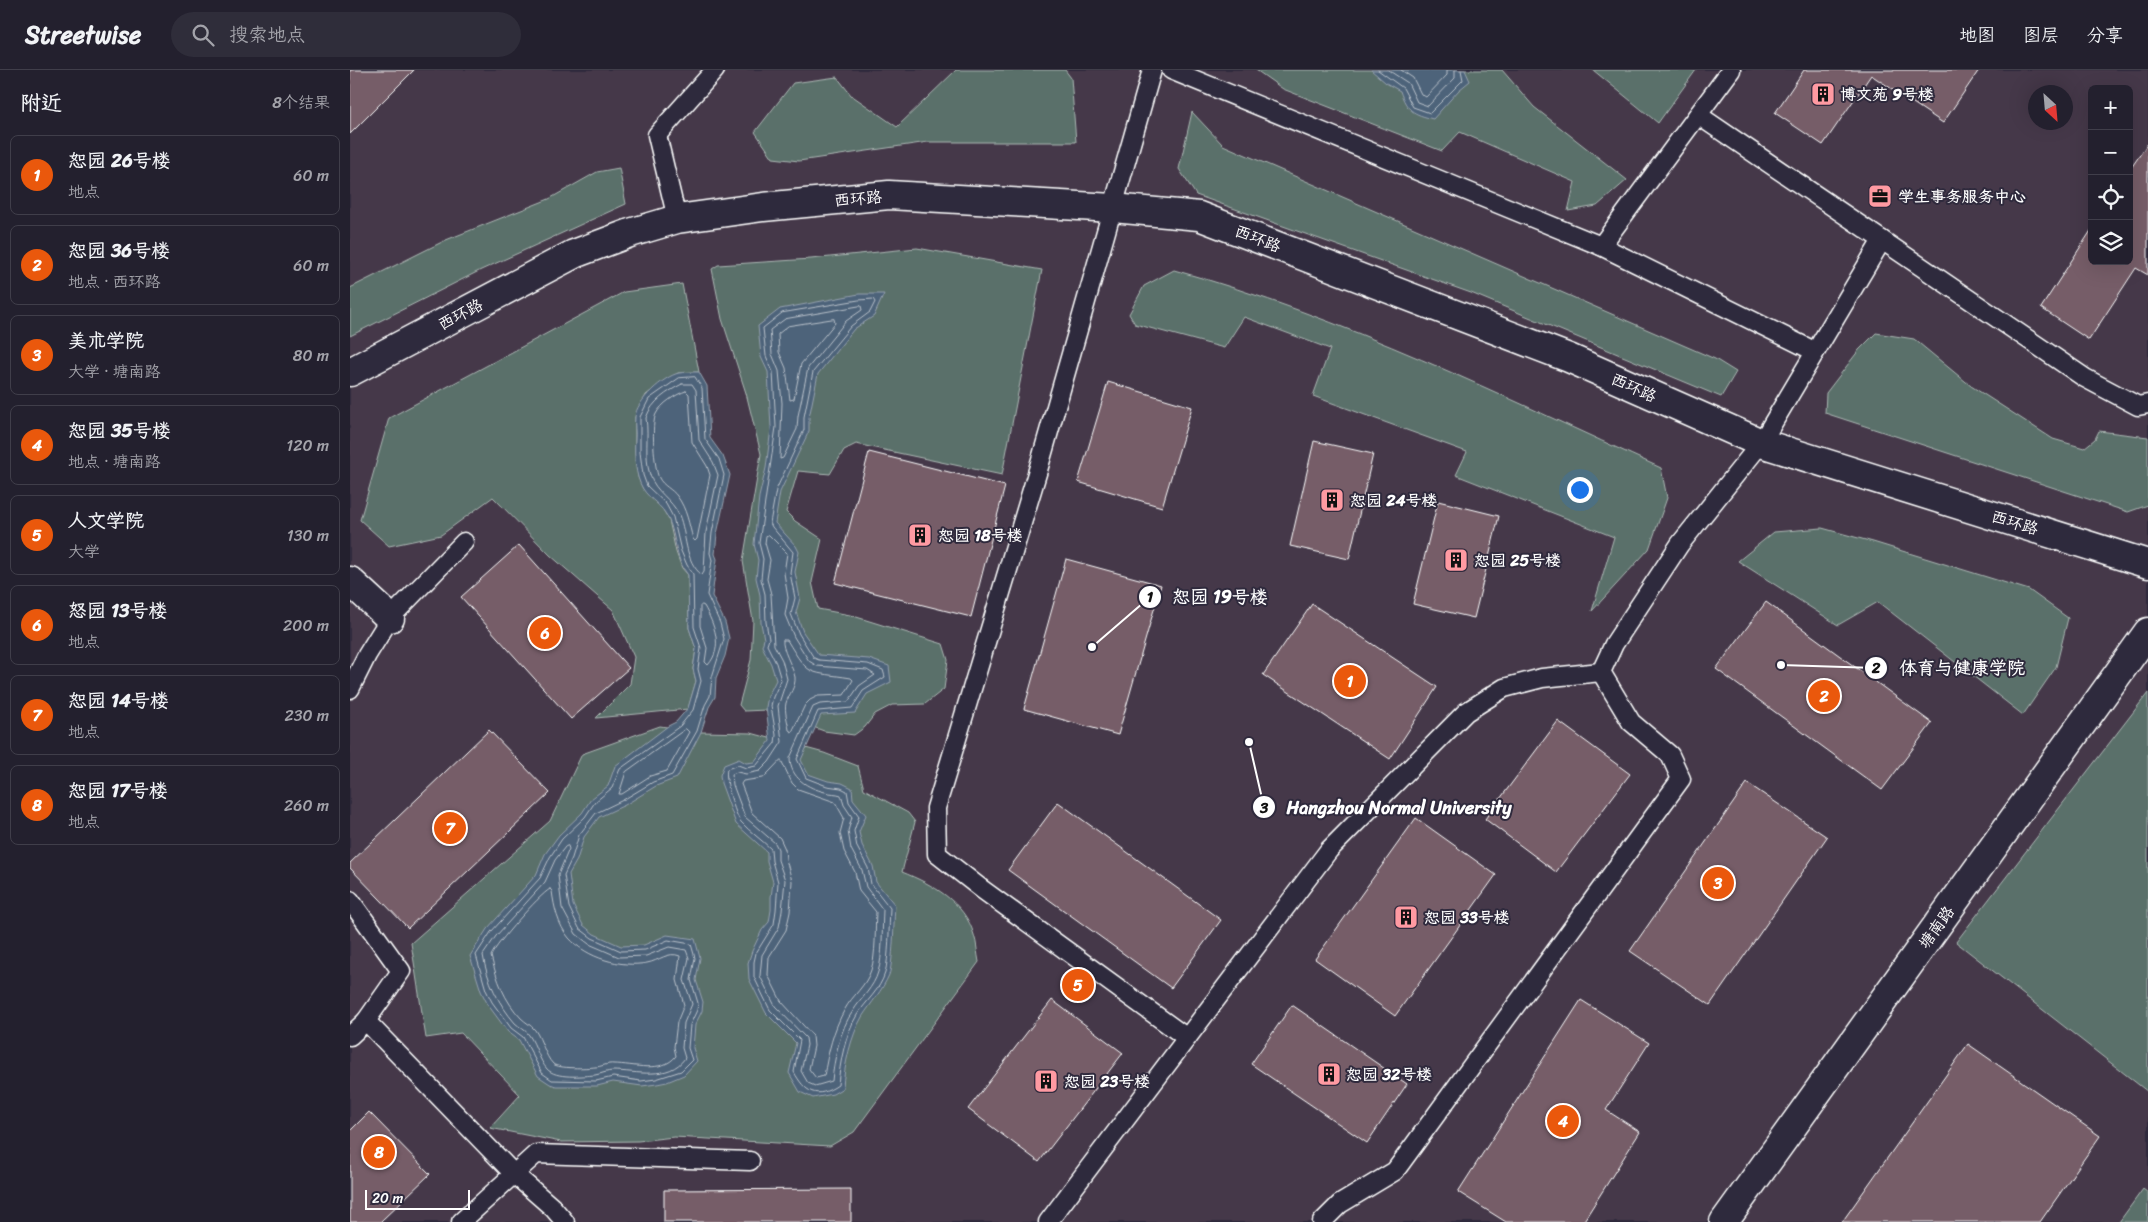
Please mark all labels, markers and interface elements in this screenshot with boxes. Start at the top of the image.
search box [171,12,521,57]
text: Streetwise [25,14,141,56]
text: 搜索地点 [229,18,305,51]
text: 地图 [1959,19,1995,51]
text: 图层 [2023,19,2059,51]
text: 分享 [2087,19,2123,51]
icon: search [189,21,217,49]
place label: 博文苑 9号楼 [1840,80,1934,109]
building icon: 博文苑 9号楼 [1810,81,1836,107]
text: 附近 [20,84,62,122]
north arrow [2028,85,2073,130]
map controls [2088,85,2133,265]
button: + [2088,85,2133,130]
text: 8个结果 [272,88,330,117]
button: − [2088,130,2133,175]
text: 恕园 26号楼 [68,144,171,177]
text: 1 [34,161,40,190]
text: 60 m [293,161,329,190]
button: locate [2088,175,2133,220]
text: 地点 [68,177,100,206]
street label: 西环路 [833,182,883,215]
place label: 学生事务服务中心 [1898,182,2026,211]
office icon: 学生事务服务中心 [1867,183,1893,209]
street label: 西环路 [1230,216,1285,261]
button: layers [2088,220,2133,265]
text: 恕园 36号楼 [68,234,170,267]
text: 2 [32,251,42,280]
text: 60 m [293,251,329,280]
text: 地点 · 西环路 [68,267,161,296]
street label: 西环路 [432,290,488,339]
text: 美术学院 [68,324,144,357]
text: 3 [33,341,41,370]
text: 80 m [293,341,329,370]
text: 大学 · 塘南路 [68,357,161,386]
street label: 西环路 [1606,364,1662,410]
text: 恕园 35号楼 [68,414,171,447]
text: 4 [32,431,42,460]
text: 120 m [286,431,329,460]
text: 地点 · 塘南路 [68,447,161,476]
your location [1567,477,1593,503]
place label: 恕园 24号楼 [1350,486,1437,515]
building icon: 恕园 24号楼 [1319,487,1345,513]
street label: 西环路 [1988,502,2042,543]
text: 人文学院 [68,504,144,537]
text: 5 [32,521,42,550]
text: 130 m [287,521,329,550]
place label: 恕园 18号楼 [938,521,1023,550]
building icon: 恕园 18号楼 [907,522,933,548]
text: 大学 [68,537,100,566]
place label: 恕园 25号楼 [1474,546,1561,575]
building icon: 恕园 25号楼 [1443,547,1469,573]
callout: 恕园 19号楼 [1137,580,1278,613]
text: 恕园 19号楼 [1172,581,1268,613]
text: 1 [1147,584,1154,610]
text: 怒园 13号楼 [68,594,168,627]
text: 6 [32,611,42,640]
text: 200 m [283,611,329,640]
pin: 6 [529,614,561,652]
text: 地点 [68,627,100,656]
callout: 体育与健康学院 [1864,651,2035,684]
text: 体育与健康学院 [1899,652,2025,684]
text: 2 [1871,655,1881,681]
pin: 1 [1334,662,1366,700]
pin: 2 [1808,677,1840,715]
text: 恕园 14号楼 [68,684,169,717]
text: 7 [32,701,42,730]
text: 230 m [284,701,329,730]
text: 地点 [68,717,100,746]
text: 恕园 17号楼 [68,774,168,807]
text: 8 [32,791,42,820]
text: 260 m [284,791,329,820]
callout: Hangzhou Normal University [1251,791,1522,824]
text: Hangzhou Normal University [1285,792,1512,824]
text: 3 [1259,795,1269,821]
text: 地点 [68,807,100,836]
pin: 7 [434,809,466,847]
pin: 3 [1702,864,1734,902]
street label: 塘南路 [1911,899,1962,955]
place label: 恕园 33号楼 [1424,903,1510,932]
building icon: 恕园 33号楼 [1393,904,1419,930]
pin: 5 [1062,966,1094,1004]
place label: 恕园 32号楼 [1346,1060,1432,1089]
building icon: 恕园 32号楼 [1316,1061,1342,1087]
place label: 恕园 23号楼 [1064,1067,1150,1096]
building icon: 恕园 23号楼 [1033,1068,1059,1094]
pin: 4 [1547,1102,1579,1140]
pin: 8 [363,1133,395,1171]
text: 20 m [372,1186,403,1211]
scale bar [365,1187,470,1210]

